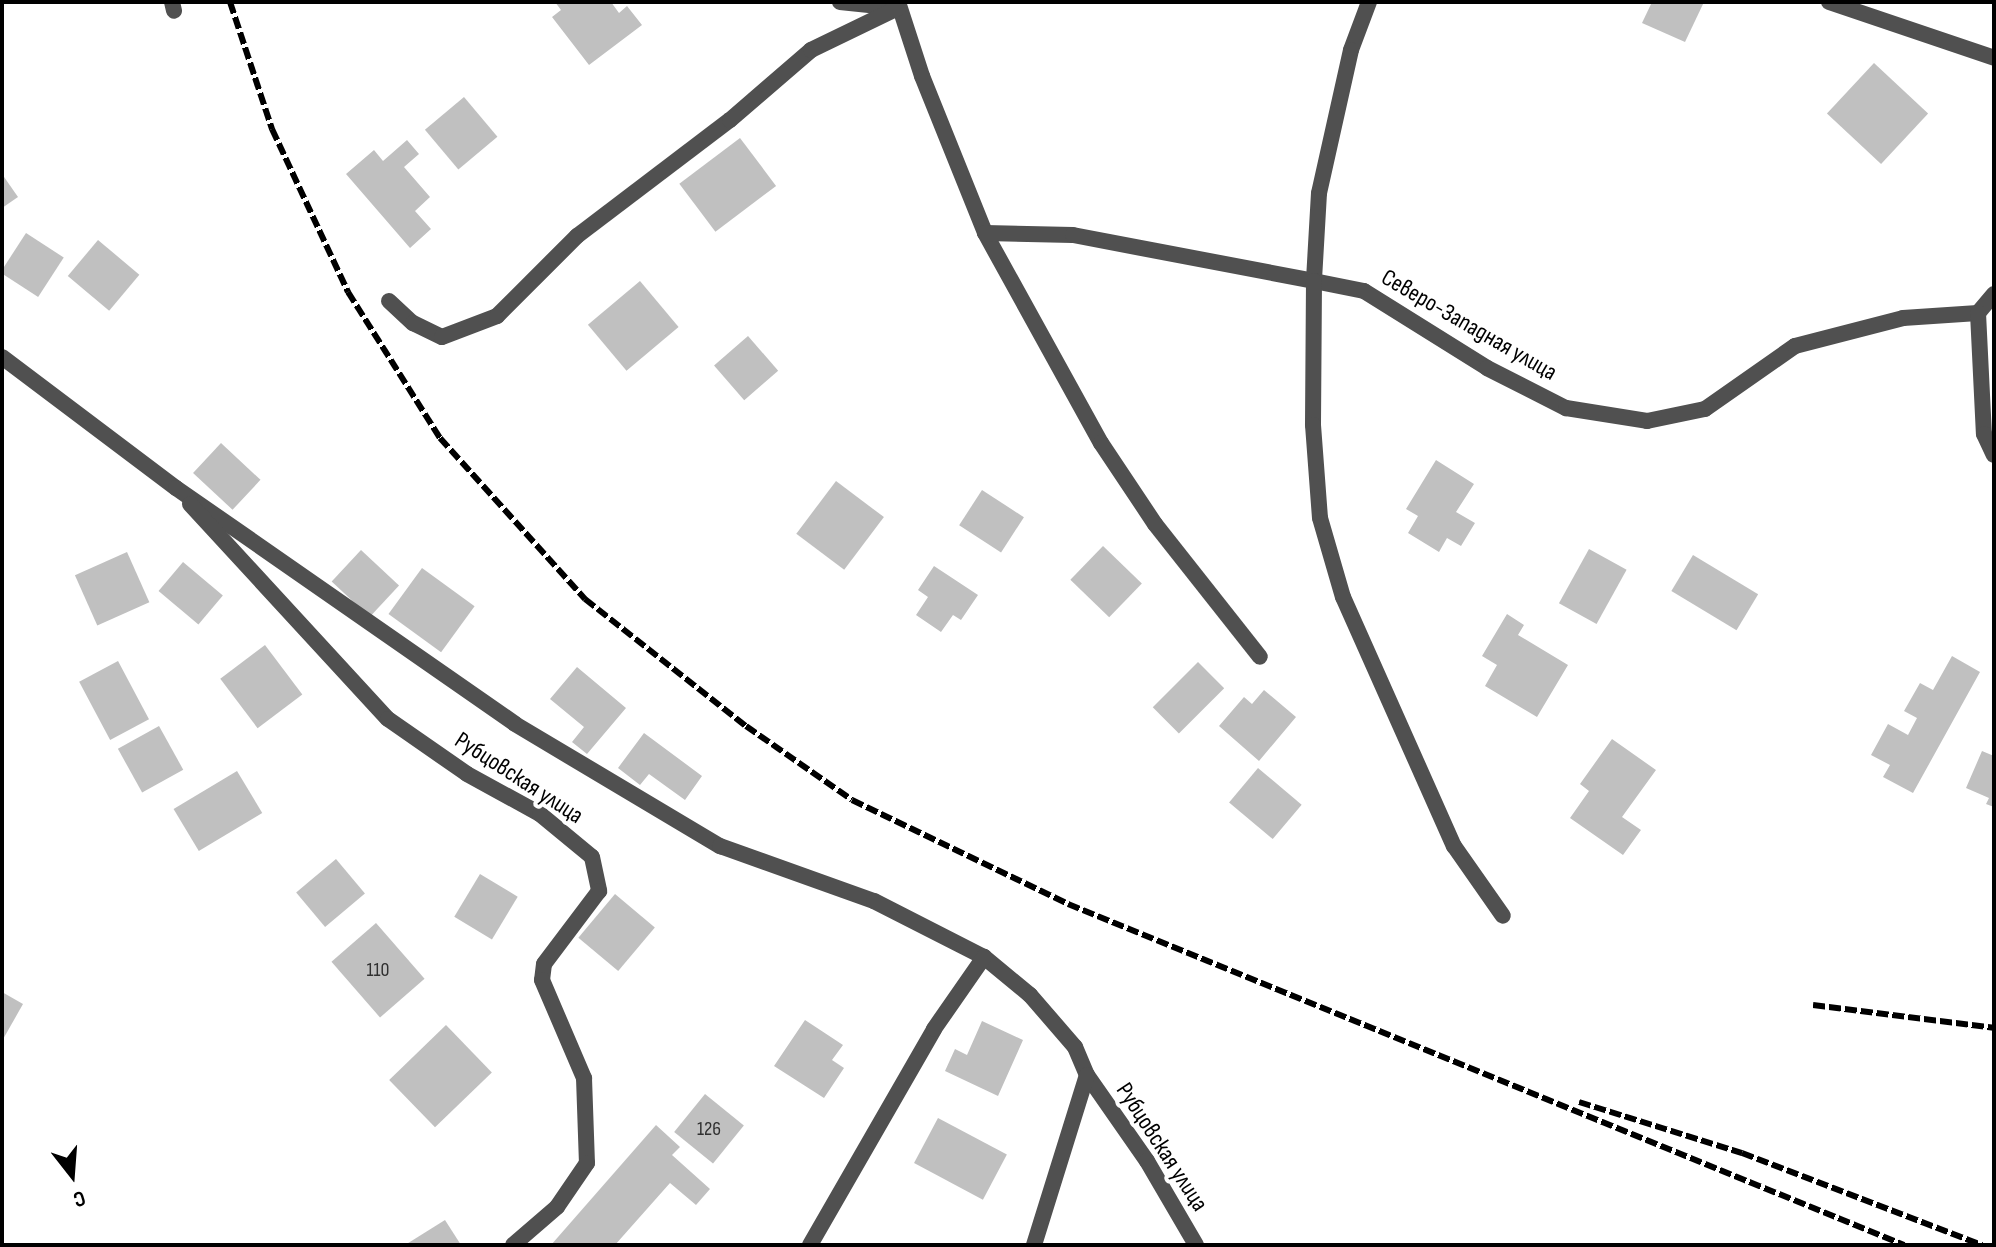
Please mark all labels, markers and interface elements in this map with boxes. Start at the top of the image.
street label: Северо-Западная улица [1376,263,1562,387]
street label: Рубцовская улица [449,726,589,830]
house number: 110 [367,958,389,982]
street label: Рубцовская улица [1110,1077,1214,1217]
house number: 126 [697,1117,721,1141]
north arrow [32,1135,112,1215]
text: С [70,1184,89,1213]

